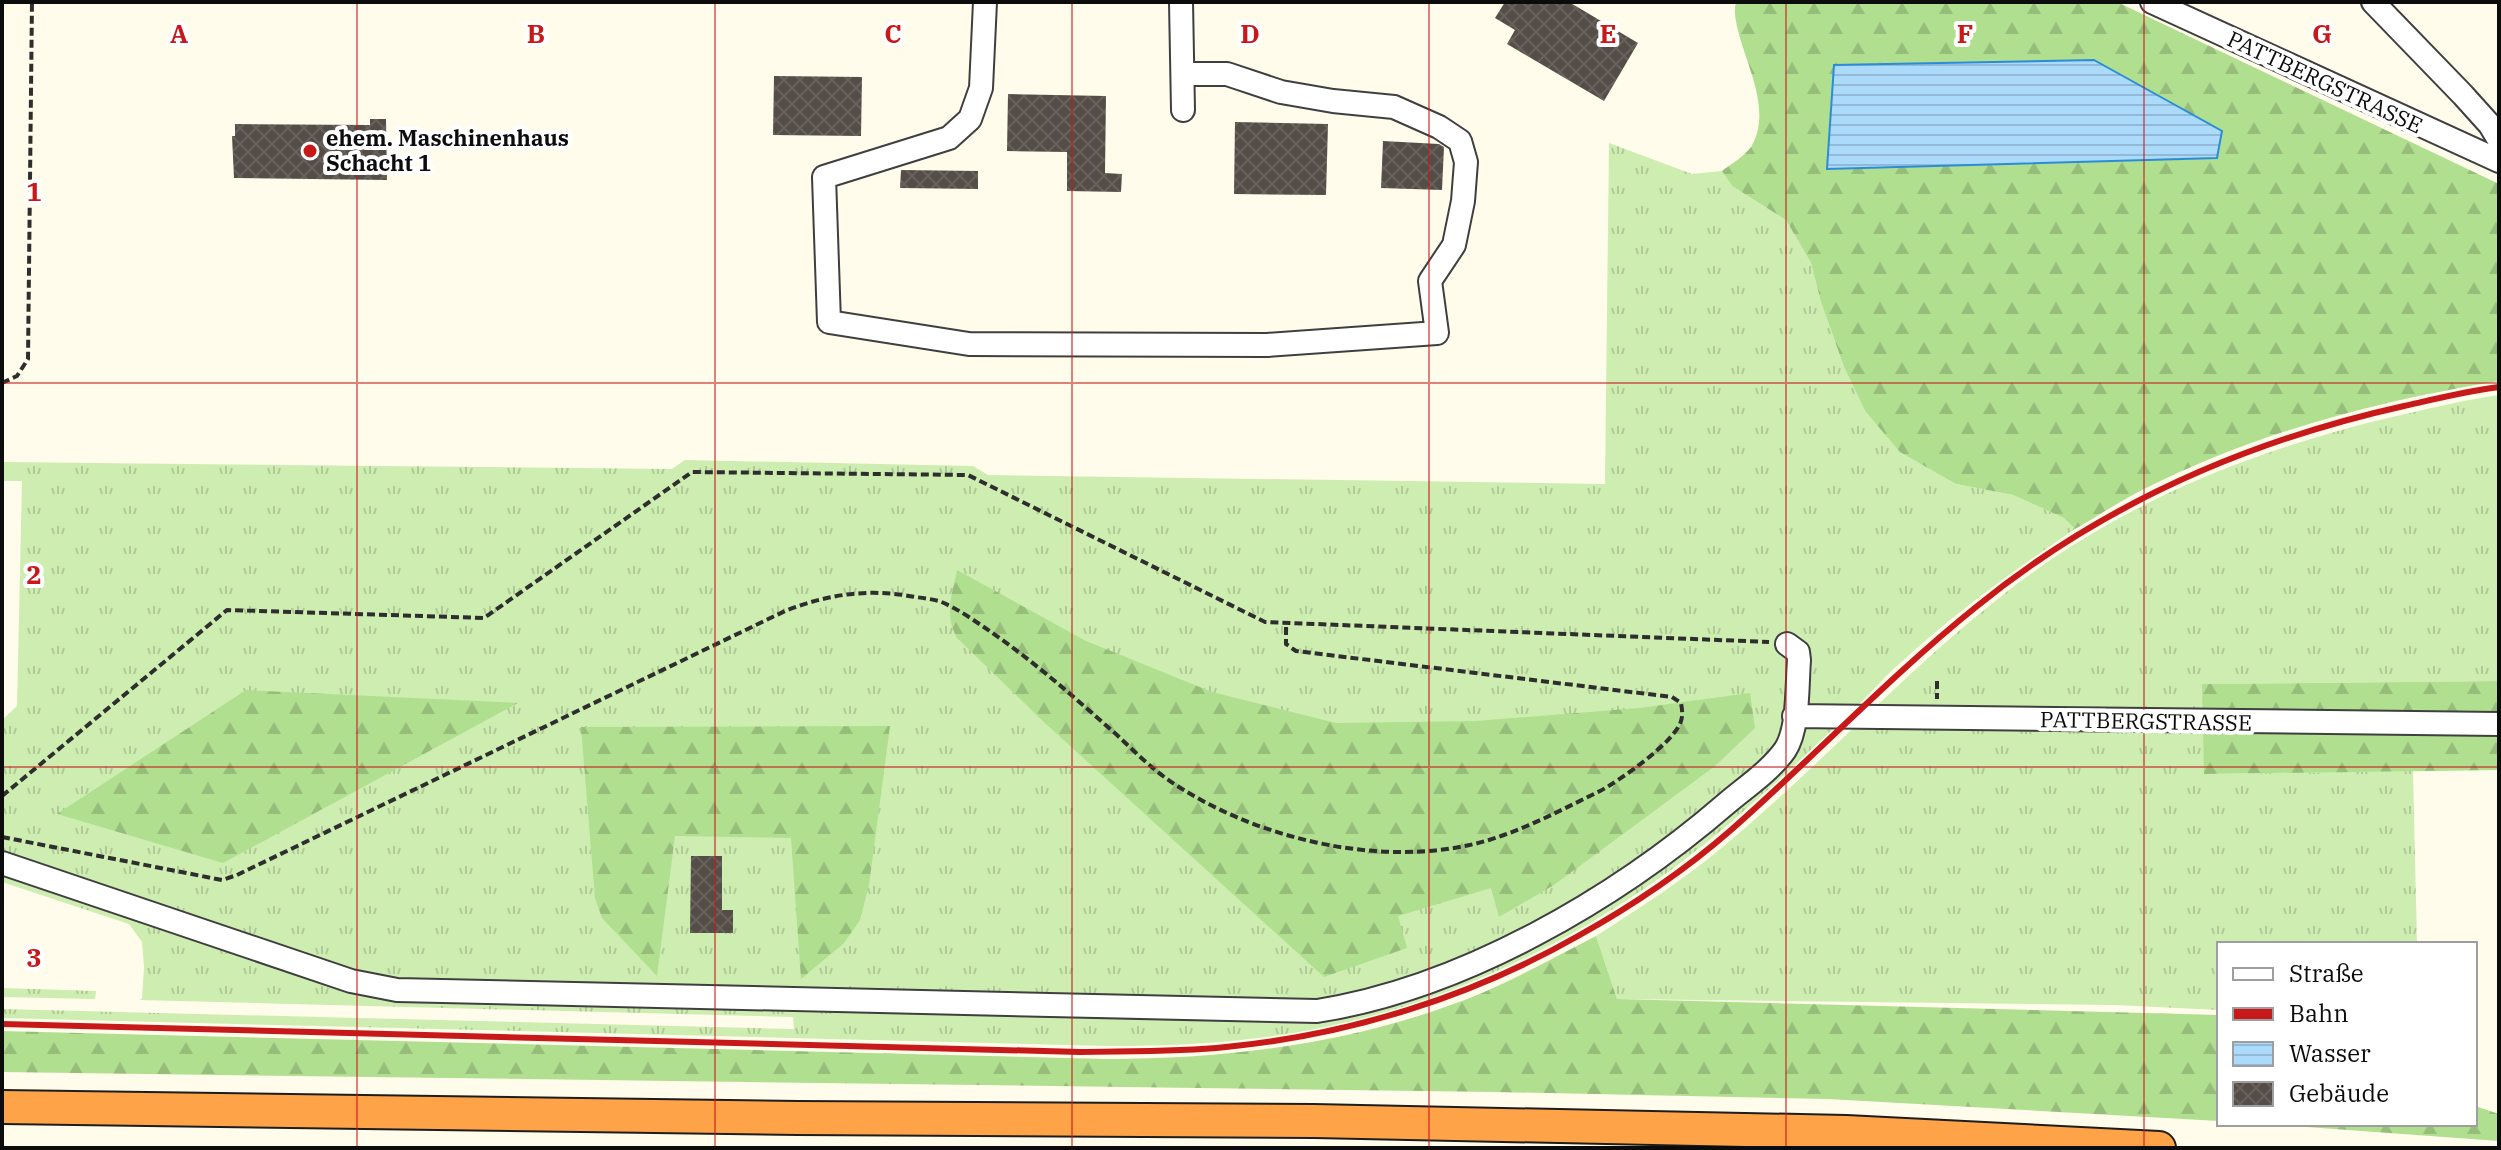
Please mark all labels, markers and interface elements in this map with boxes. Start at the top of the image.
text: A [170,16,188,50]
text: B [527,16,545,50]
text: C [884,16,902,50]
text: D [1240,16,1260,50]
text: E [1599,16,1617,50]
text: F [1957,16,1973,50]
street label: PATTBERGSTRASSE [2223,25,2427,139]
place label: ehem. Maschinenhaus Schacht 1 [326,123,569,177]
marker: ehem. Maschinenhaus Schacht 1 [301,142,319,160]
text: 1 [26,174,42,208]
text: 2 [26,557,42,591]
street label: PATTBERGSTRASSE [2040,704,2252,737]
text: 3 [26,940,42,974]
legend [2217,942,2477,1126]
text: Straße [2289,957,2364,989]
text: Bahn [2289,997,2349,1029]
text: Wasser [2289,1037,2371,1069]
text: Gebäude [2289,1077,2389,1109]

